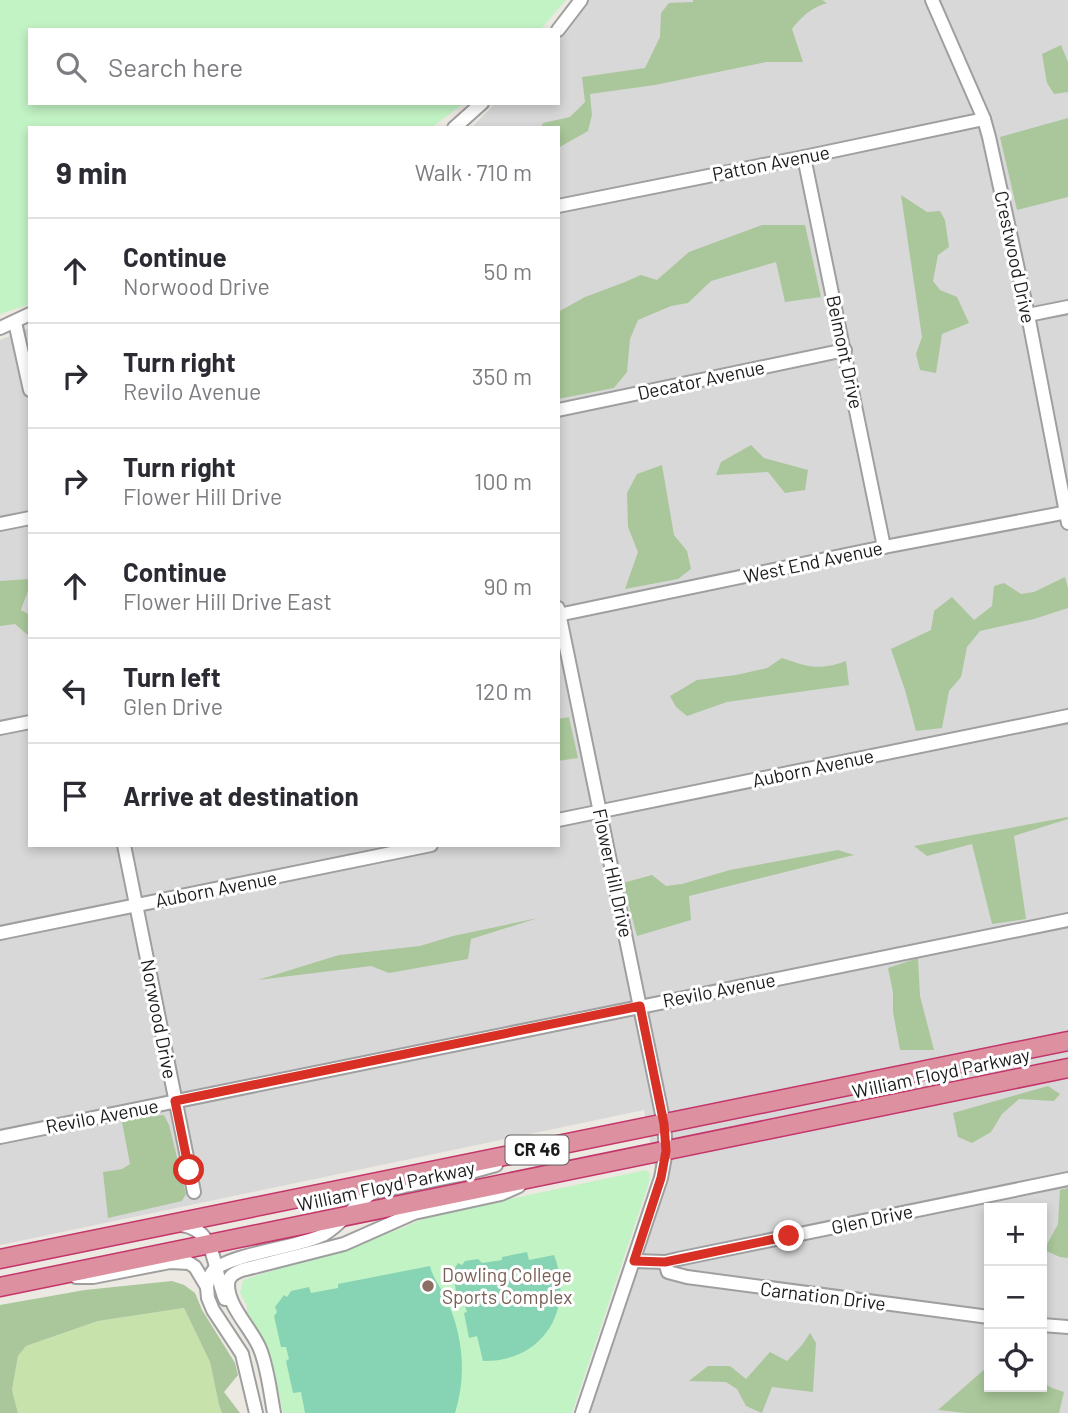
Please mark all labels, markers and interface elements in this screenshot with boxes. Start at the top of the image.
search box [28,28,560,105]
icon: search [52,48,90,86]
text: Search here [108,51,243,82]
street label: Patton Avenue [710,140,832,185]
text: 9 min [56,154,127,190]
text: Walk · 710 m [415,158,532,186]
street label: Crestwood Drive [990,189,1041,325]
text: Continue [123,241,227,272]
icon: ahead [56,252,94,290]
text: 50 m [484,257,532,285]
text: Norwood Drive [123,272,270,300]
street label: Belmont Drive [822,293,869,411]
text: Turn right [123,346,236,377]
street label: Decator Avenue [635,355,767,404]
icon: right [56,357,94,395]
text: 350 m [472,362,532,390]
text: Revilo Avenue [123,377,261,405]
text: Turn right [123,451,236,482]
icon: right [56,462,94,500]
text: 100 m [474,467,532,495]
text: Flower Hill Drive [123,482,282,510]
street label: West End Avenue [741,536,885,587]
text: Continue [123,556,227,587]
icon: ahead [56,567,94,605]
text: 90 m [483,572,532,600]
text: Flower Hill Drive East [123,587,332,615]
text: Turn left [123,661,221,692]
icon: left [56,672,94,710]
text: 120 m [475,677,532,705]
text: Glen Drive [123,692,223,720]
street label: Auborn Avenue [750,743,876,792]
icon: arrive [56,777,94,815]
text: Arrive at destination [123,780,359,811]
street label: Flower Hill Drive [589,806,638,940]
street label: Auborn Avenue [153,865,279,912]
street label: Norwood Drive [137,957,182,1081]
street label: Revilo Avenue [661,967,777,1012]
street label: William Floyd Parkway [850,1042,1032,1103]
street label: Revilo Avenue [44,1093,160,1138]
road number: CR 46 [505,1135,568,1164]
route start [173,1154,204,1185]
street label: William Floyd Parkway [295,1155,477,1216]
street label: Glen Drive [829,1199,915,1238]
map controls [984,1203,1047,1392]
button: + [984,1203,1047,1266]
route end [773,1220,804,1251]
place label: Dowling College Sports Complex [442,1263,572,1308]
button: − [984,1266,1047,1329]
street label: Carnation Drive [759,1276,887,1315]
marker: Dowling College Sports Complex [420,1278,436,1294]
button: locate [984,1329,1047,1392]

